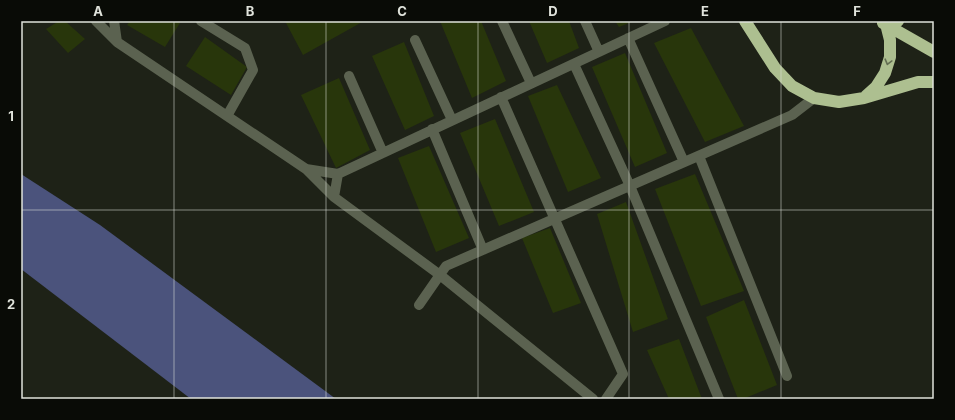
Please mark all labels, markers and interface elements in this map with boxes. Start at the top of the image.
text: A [93,3,103,19]
text: B [246,3,255,19]
text: C [397,3,407,19]
text: D [548,3,558,19]
text: E [701,3,709,19]
text: F [853,3,861,19]
one-way arrow [884,59,893,66]
text: 1 [8,108,14,124]
text: 2 [7,296,15,312]

